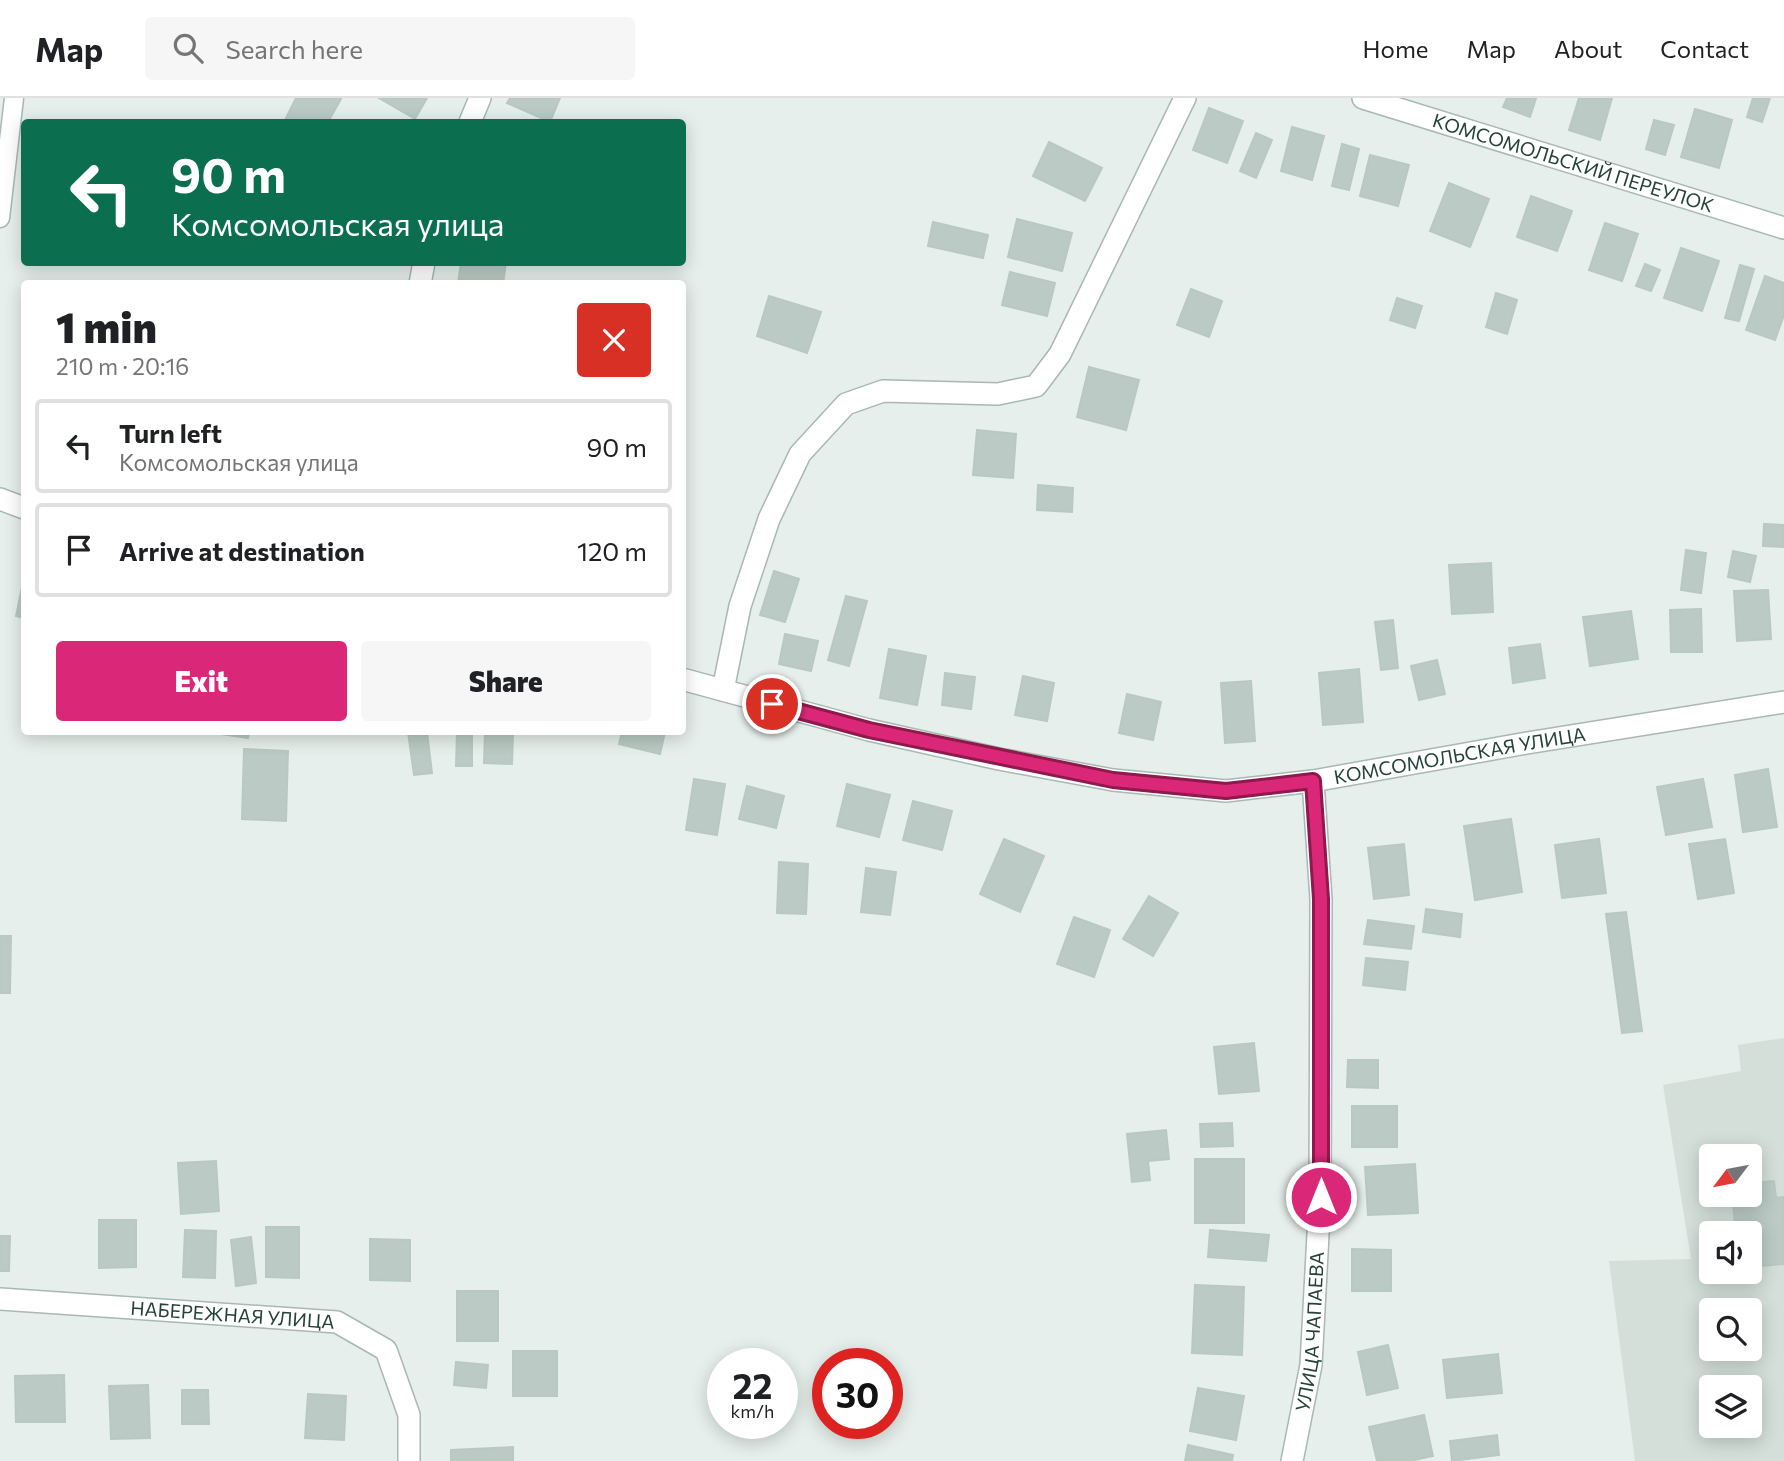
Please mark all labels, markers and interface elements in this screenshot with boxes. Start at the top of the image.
search box [145,17,635,80]
text: Map [35,28,103,69]
icon: search [169,29,207,67]
text: Search here [225,33,363,64]
text: Home [1363,34,1429,63]
text: Map [1467,34,1516,63]
text: About [1554,34,1622,63]
text: Contact [1660,34,1749,63]
street label: КОМСОМОЛЬСКИЙ ПЕРЕУЛОК [1430,108,1717,217]
text: 90 m [171,143,286,203]
icon: left [56,147,147,238]
text: Комсомольская улица [171,203,504,243]
text: 1 min [56,300,157,352]
button: close [577,303,651,377]
text: 210 m · 20:16 [56,352,189,380]
text: Turn left [119,417,222,448]
icon: left [60,427,98,465]
text: 90 m [587,431,647,462]
text: Комсомольская улица [119,448,359,476]
icon: arrive [60,531,98,569]
text: Arrive at destination [119,535,365,566]
text: 120 m [577,535,647,566]
button: Exit [56,641,347,721]
button: Share [361,641,651,721]
pin [742,674,802,734]
icon: arrive [753,685,791,723]
street label: КОМСОМОЛЬСКАЯ УЛИЦА [1332,722,1587,788]
north arrow [1699,1144,1762,1208]
map controls [1699,1144,1762,1438]
position arrow [1284,1160,1358,1234]
button: sound [1699,1221,1762,1284]
street label: УЛИЦА ЧАПАЕВА [1290,1251,1328,1414]
street label: НАБЕРЕЖНАЯ УЛИЦА [130,1296,335,1333]
button: search [1699,1298,1762,1361]
speed limit sign: 30 [812,1348,903,1439]
text: 22 [733,1363,772,1406]
button: layers [1699,1375,1762,1438]
text: km/h [731,1400,774,1422]

